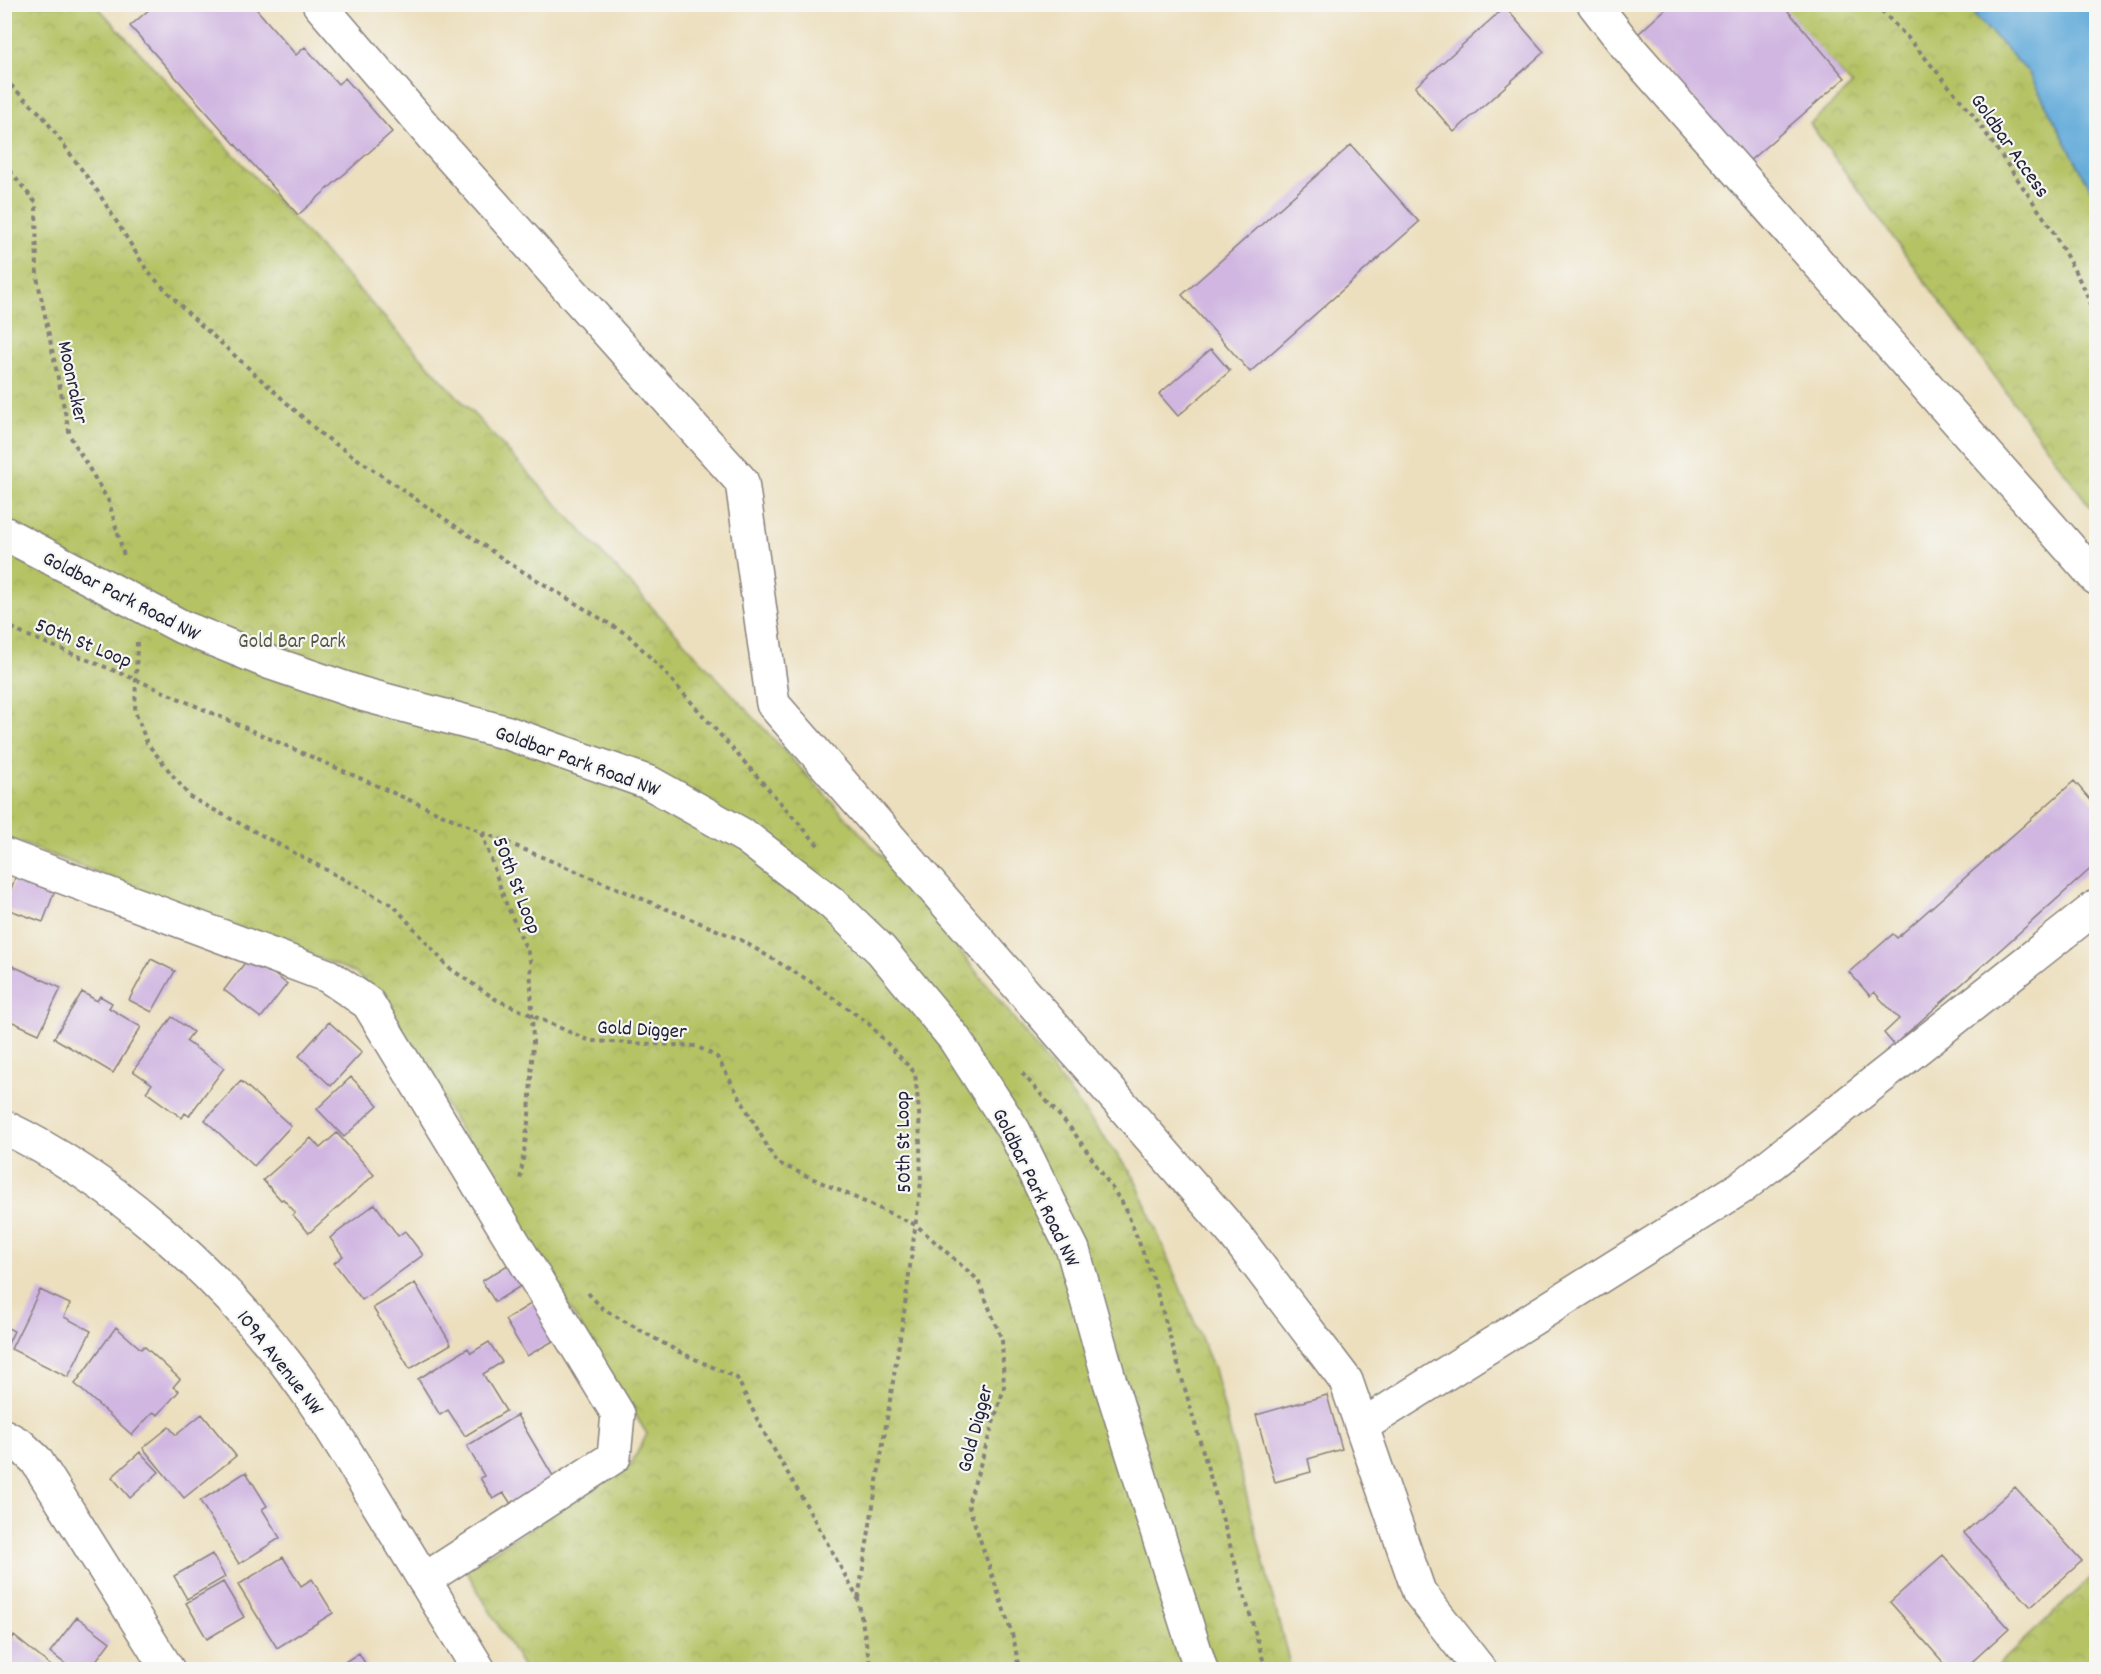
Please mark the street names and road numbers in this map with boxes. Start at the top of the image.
street label: Goldbar Access [1961,88,2056,205]
street label: Moonraker [48,338,95,427]
street label: Goldbar Park Road NW [37,545,206,651]
street label: 50th St Loop [30,612,136,678]
street label: Goldbar Park Road NW [490,719,664,807]
street label: 50th St Loop [483,833,548,939]
street label: Gold Digger [596,1014,688,1048]
street label: 50th St Loop [889,1091,921,1193]
street label: Goldbar Park Road NW [983,1104,1086,1274]
street label: 109A Avenue NW [228,1305,330,1424]
street label: Gold Digger [951,1381,1003,1476]

